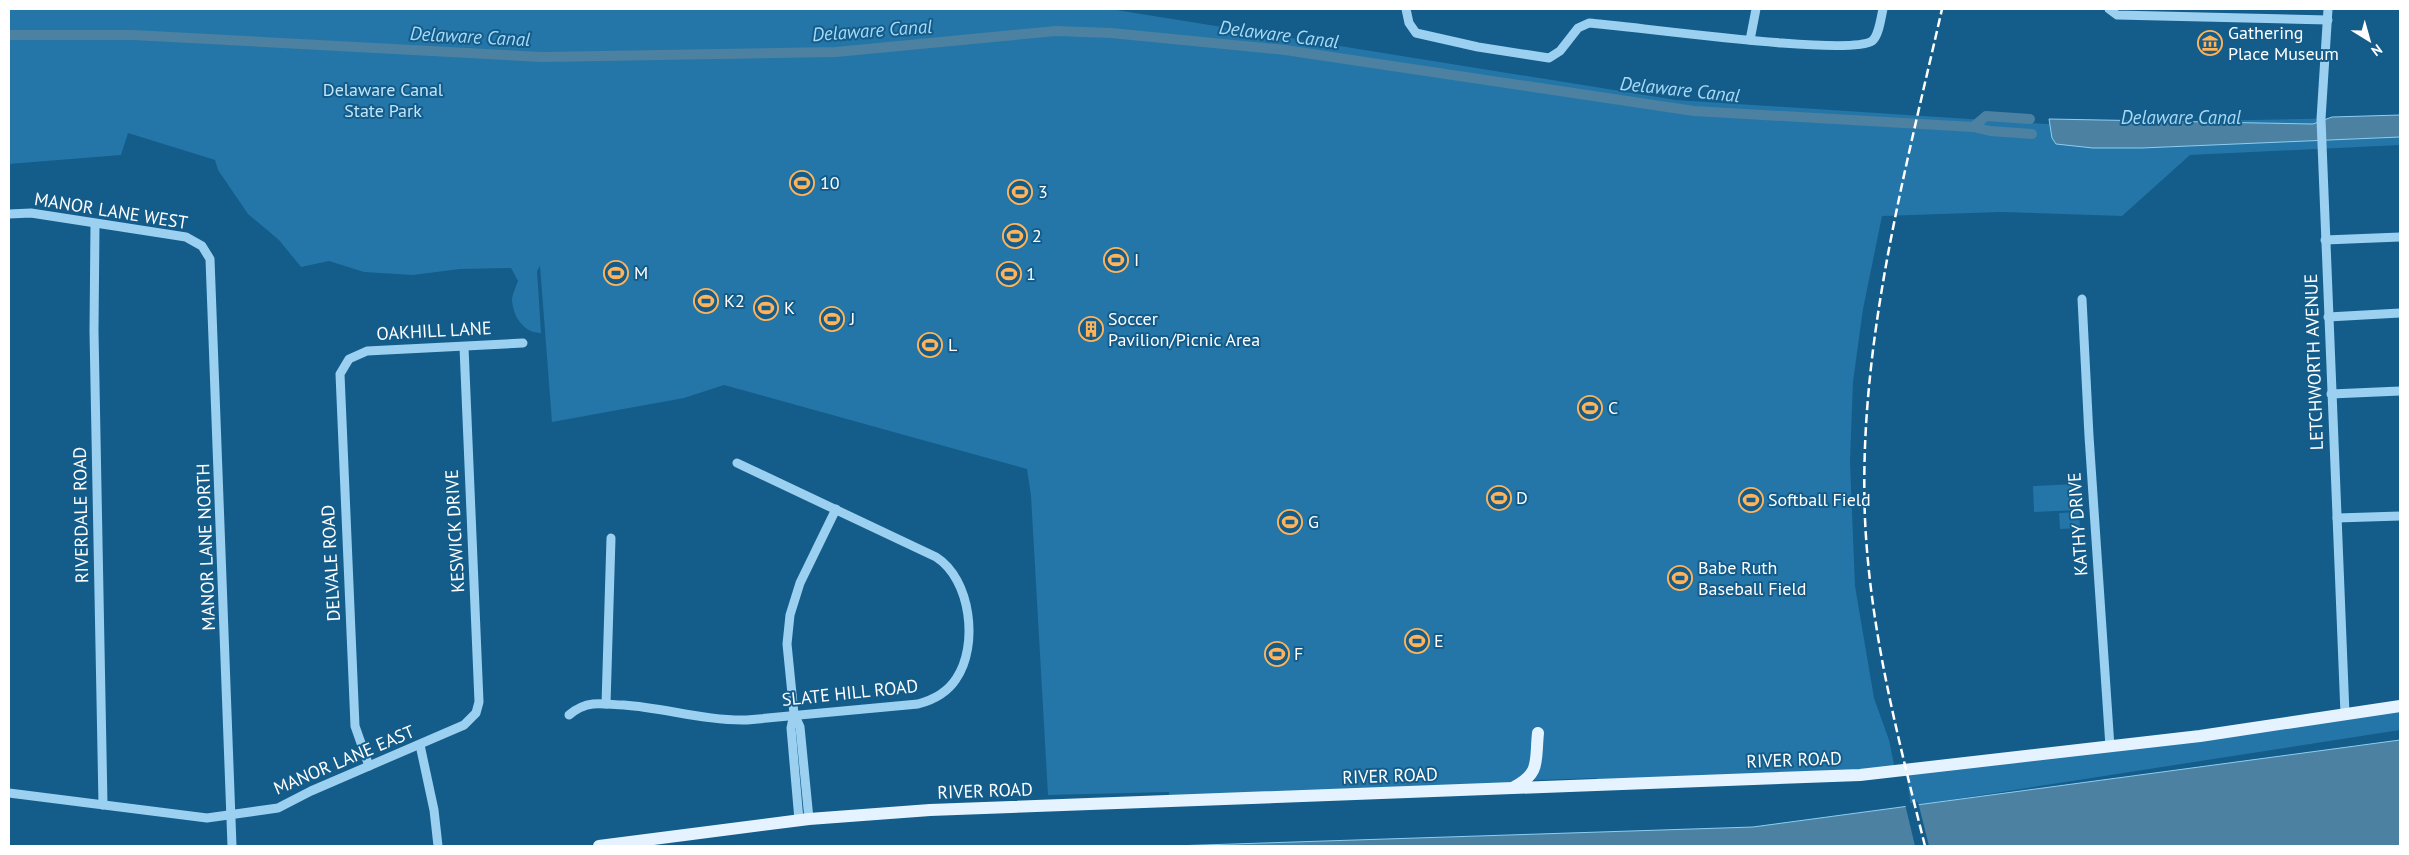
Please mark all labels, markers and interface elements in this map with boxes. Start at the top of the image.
water label: Delaware Canal [811,14,933,46]
water label: Delaware Canal [1218,15,1340,53]
north arrow [2344,15,2394,65]
water label: Delaware Canal [409,21,531,51]
place label: Gathering Place Museum [2228,21,2339,65]
museum icon: Gathering Place Museum [2197,30,2223,56]
text: N [2368,40,2386,60]
water label: Delaware Canal [1619,71,1741,107]
park label: Delaware Canal State Park [323,78,444,122]
water label: Delaware Canal [2121,105,2241,129]
sports icon: 10 [789,170,815,196]
place label: 10 [820,171,840,194]
sports icon: 3 [1007,179,1033,205]
place label: 3 [1038,180,1048,203]
street label: MANOR LANE WEST [33,187,189,234]
sports icon: 2 [1002,223,1028,249]
place label: 2 [1032,224,1042,247]
sports icon: I [1103,247,1129,273]
place label: I [1134,248,1139,271]
sports icon: M [603,260,629,286]
place label: M [634,261,648,284]
sports icon: 1 [996,261,1022,287]
place label: 1 [1026,262,1036,285]
street label: LETCHWORTH AVENUE [2299,274,2328,451]
sports icon: K2 [693,288,719,314]
place label: K2 [724,289,745,312]
sports icon: K [753,295,779,321]
place label: K [784,296,795,319]
sports icon: J [819,306,845,332]
place label: J [849,307,855,330]
place label: Soccer Pavilion/Picnic Area [1108,307,1260,351]
street label: OAKHILL LANE [376,316,492,345]
building icon: Soccer Pavilion/Picnic Area [1078,316,1104,342]
sports icon: L [917,332,943,358]
place label: L [948,333,957,356]
sports icon: C [1577,395,1603,421]
place label: C [1608,396,1618,419]
street label: RIVERDALE ROAD [68,447,93,583]
street label: MANOR LANE NORTH [191,463,220,631]
street label: KESWICK DRIVE [440,469,469,593]
street label: KATHY DRIVE [2062,471,2093,577]
sports icon: D [1486,485,1512,511]
place label: D [1516,486,1528,509]
sports icon: Softball Field [1738,487,1764,513]
place label: Softball Field [1768,488,1871,511]
street label: DELVALE ROAD [316,504,345,622]
sports icon: G [1277,509,1303,535]
place label: G [1308,510,1319,533]
place label: Babe Ruth Baseball Field [1698,556,1806,600]
sports icon: Babe Ruth Baseball Field [1667,565,1693,591]
sports icon: E [1404,628,1430,654]
place label: E [1434,629,1444,652]
sports icon: F [1264,641,1290,667]
place label: F [1294,642,1303,665]
street label: SLATE HILL ROAD [781,674,919,711]
street label: MANOR LANE EAST [270,719,418,800]
street label: RIVER ROAD [1746,746,1842,773]
street label: RIVER ROAD [1342,762,1438,789]
street label: RIVER ROAD [937,777,1033,804]

